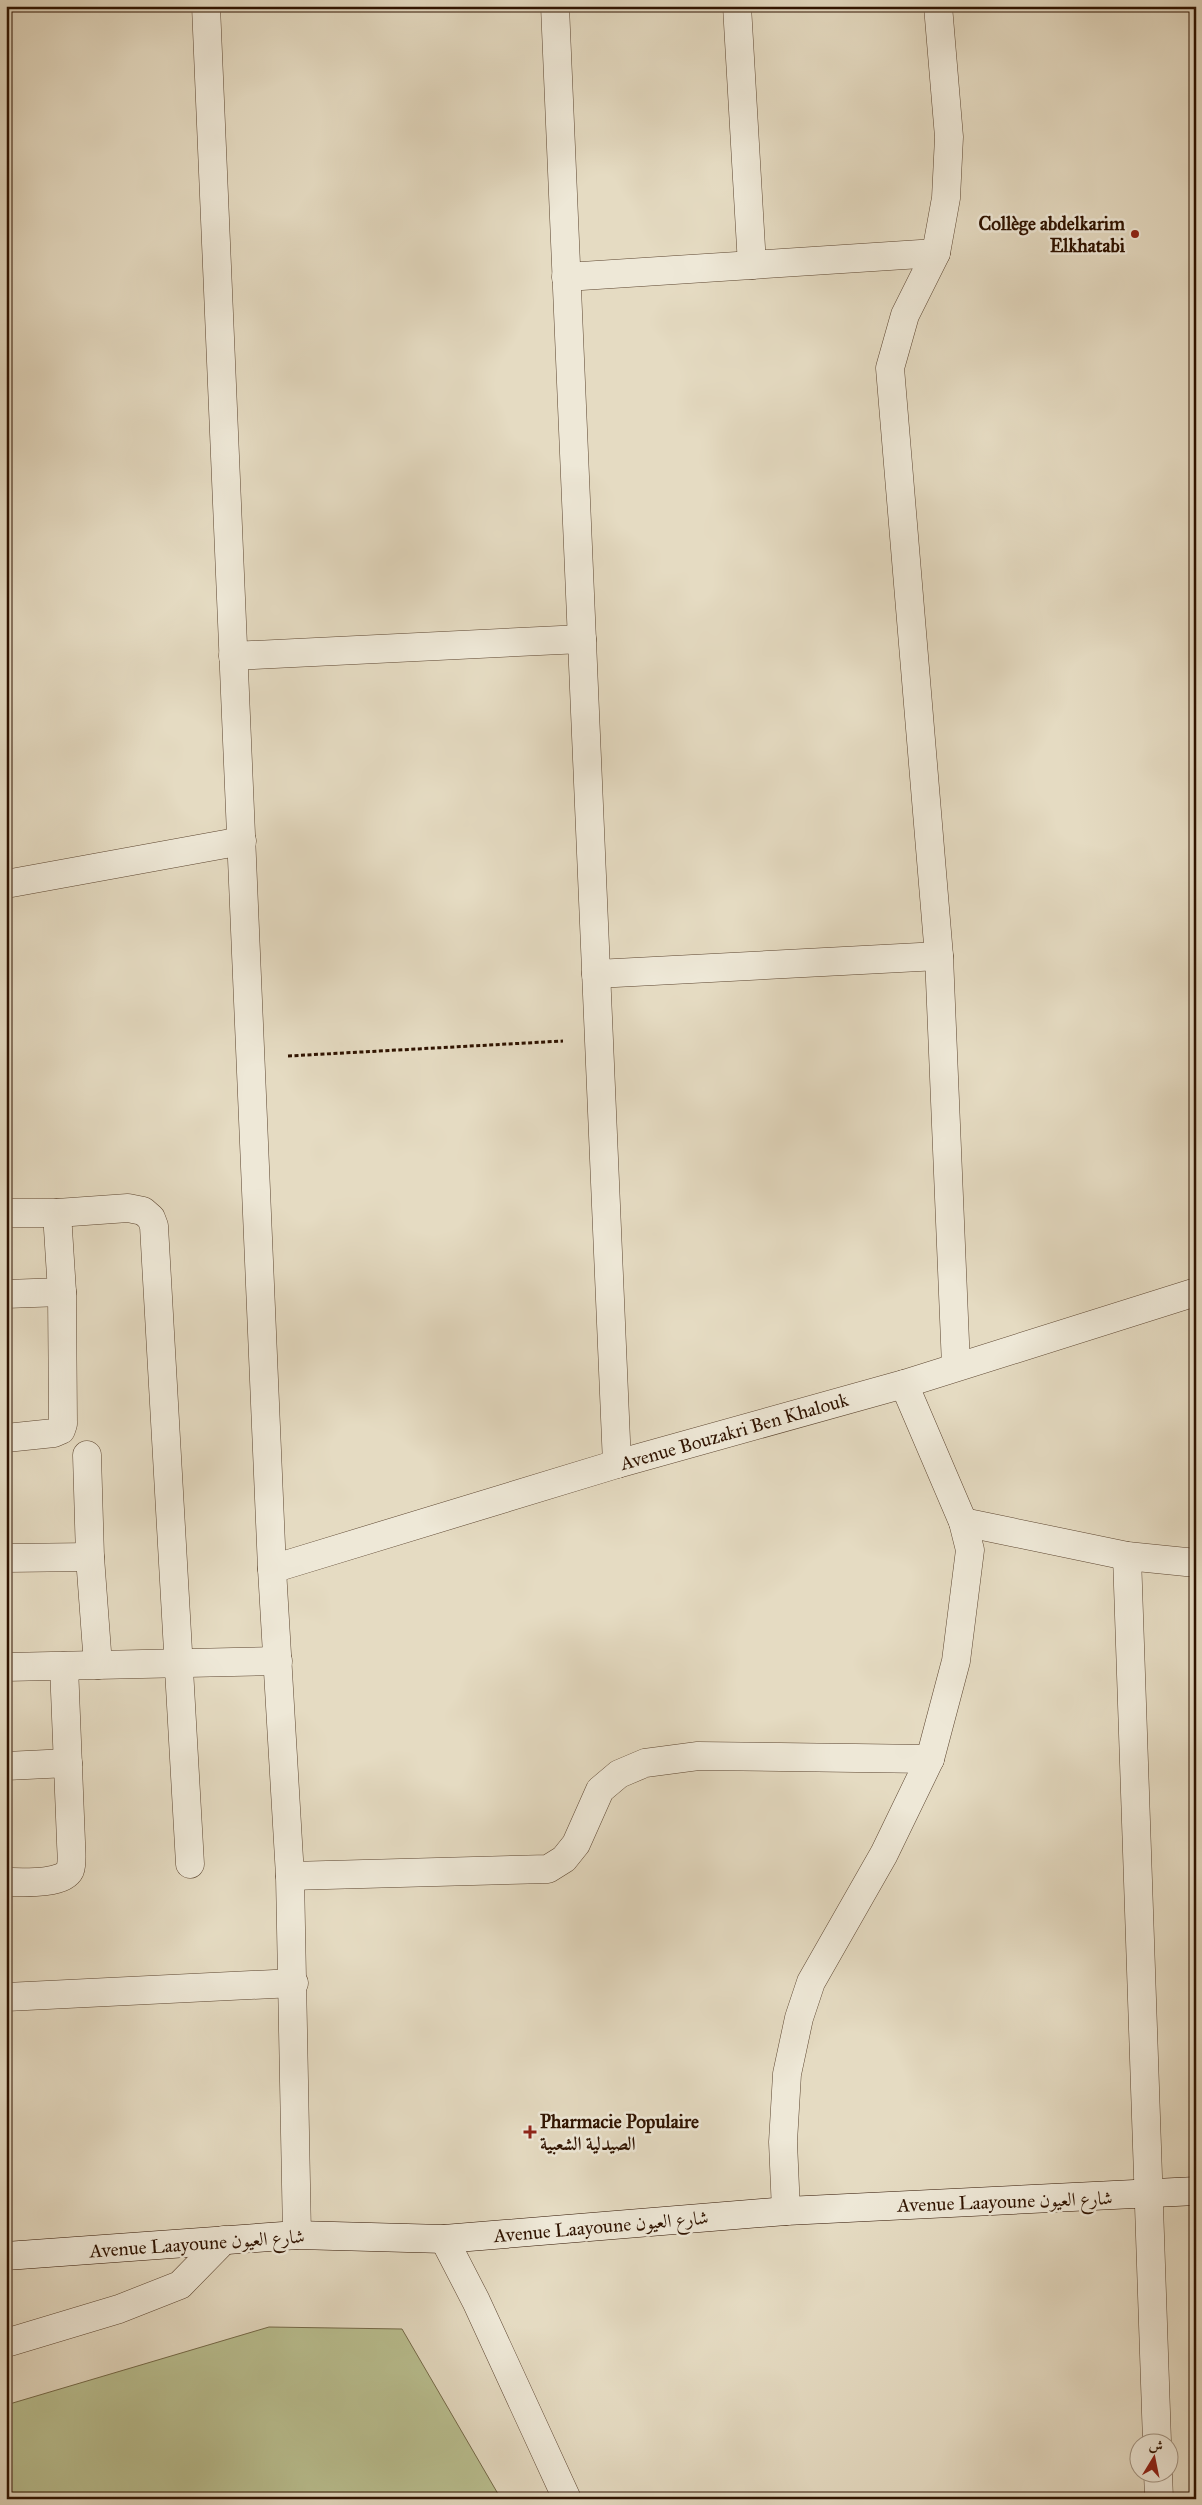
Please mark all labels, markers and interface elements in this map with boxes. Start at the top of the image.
place label: Collège abdelkarim Elkhatabi [978,212,1126,257]
marker: Collège abdelkarim Elkhatabi [1129,228,1141,240]
street label: Avenue Bouzakri Ben Khalouk [616,1388,851,1475]
place label: Pharmacie Populaire الصيدلية الشعبية [540,2110,699,2155]
marker: Pharmacie Populaire الصيدلية الشعبية [524,2126,536,2138]
street label: Avenue Laayoune شارع العيون [896,2186,1113,2221]
street label: Avenue Laayoune شارع العيون [492,2206,710,2251]
street label: Avenue Laayoune شارع العيون [88,2225,306,2267]
north arrow [1130,2432,1180,2482]
text: ش [1148,2436,1165,2455]

